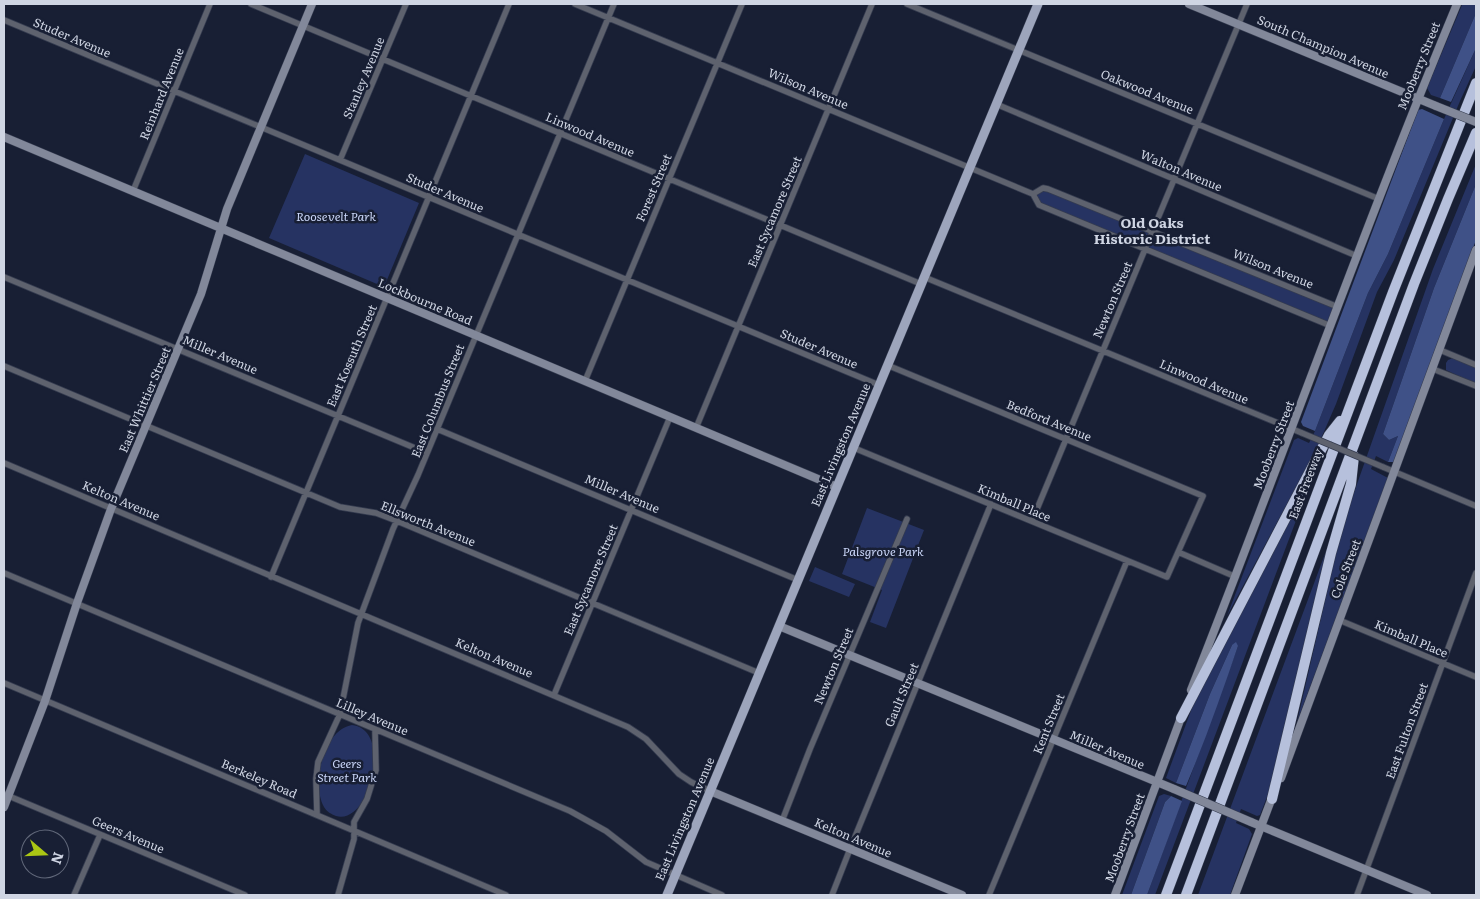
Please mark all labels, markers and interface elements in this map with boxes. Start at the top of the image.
street label: South Champion Avenue [1255,10,1392,82]
street label: Studer Avenue [31,13,114,62]
street label: Mooberry Street [1392,19,1444,113]
street label: Stanley Avenue [338,34,388,121]
street label: Reinhard Avenue [134,45,188,143]
street label: Wilson Avenue [765,63,851,113]
street label: Oakwood Avenue [1098,64,1197,118]
street label: Linwood Avenue [543,107,638,161]
street label: Walton Avenue [1138,145,1225,195]
street label: Forest Street [631,151,676,224]
street label: East Sycamore Street [742,153,806,270]
street label: Studer Avenue [404,168,487,217]
park label: Roosevelt Park [296,207,376,225]
district label: Old Oaks Historic District [1094,212,1211,248]
street label: Wilson Avenue [1230,244,1316,292]
street label: Newton Street [1088,258,1136,341]
street label: Lockbourne Road [375,273,476,329]
street label: East Kossuth Street [321,301,381,410]
street label: Studer Avenue [778,324,861,373]
street label: Miller Avenue [180,330,261,378]
street label: East Columbus Street [406,341,468,460]
street label: East Whittier Street [114,344,175,455]
street label: Linwood Avenue [1157,354,1252,408]
street label: East Livingston Avenue [806,380,874,509]
street label: Bedford Avenue [1004,395,1095,445]
street label: Mooberry Street [1248,397,1298,492]
street label: East Freeway [1283,446,1327,522]
street label: Miller Avenue [582,469,663,517]
street label: Kelton Avenue [80,476,163,525]
street label: Kimball Place [975,478,1054,526]
street label: Ellsworth Avenue [378,496,479,550]
street label: East Sycamore Street [558,521,622,638]
street label: Cole Street [1326,536,1365,601]
park label: Palsgrove Park [842,542,924,560]
street label: Kimball Place [1372,614,1451,662]
street label: Newton Street [809,624,857,707]
street label: Kelton Avenue [453,633,536,682]
street label: Gault Street [879,660,923,730]
street label: East Fulton Street [1380,680,1432,781]
street label: Kent Street [1028,690,1068,757]
street label: Lilley Avenue [333,693,411,739]
street label: Miller Avenue [1067,725,1148,773]
street label: Berkeley Road [219,754,301,802]
park label: Geers Street Park [317,754,377,786]
street label: East Livingston Avenue [650,754,718,883]
street label: Mooberry Street [1100,790,1149,885]
street label: Geers Avenue [89,811,167,857]
street label: Kelton Avenue [812,813,895,862]
north arrow [20,829,70,879]
text: N [47,850,70,868]

